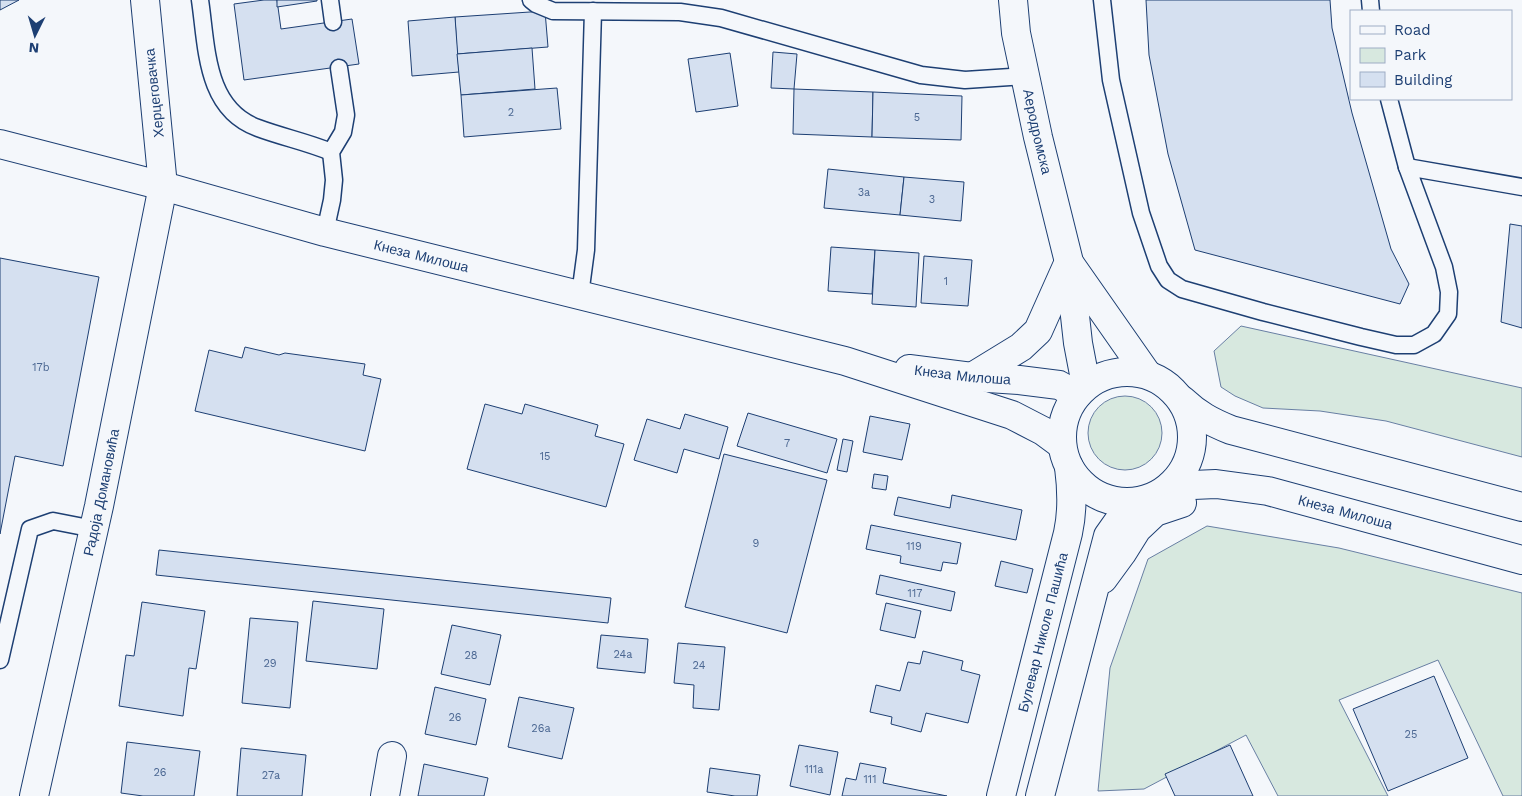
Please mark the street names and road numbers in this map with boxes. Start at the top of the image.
street label: Херцеговачка [141,47,167,138]
street label: Аеродромска [1020,87,1055,176]
street label: Кнеза Милоша [372,236,471,275]
street label: Кнеза Милоша [913,362,1012,387]
street label: Радоја Домановића [80,427,122,558]
street label: Кнеза Милоша [1296,492,1395,533]
street label: Булевар Николе Пашића [1015,550,1071,714]

